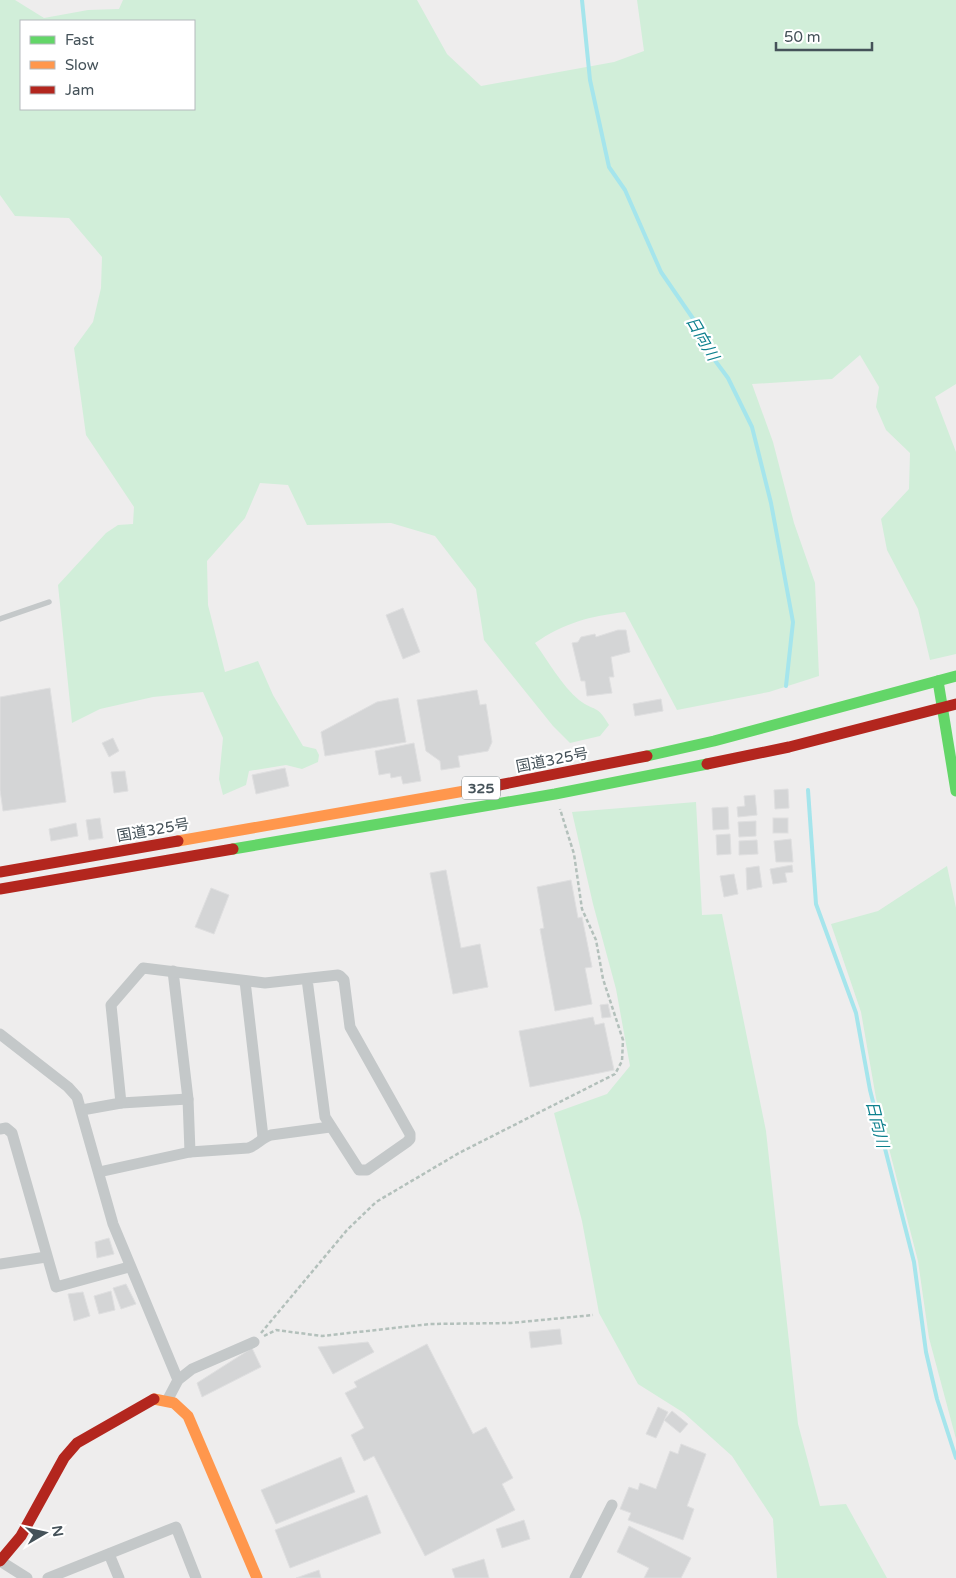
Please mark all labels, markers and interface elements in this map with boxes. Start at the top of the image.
legend [20,20,195,110]
scale bar [776,20,872,52]
text: 50 m [784,28,821,46]
text: Fast [65,31,95,49]
text: Slow [65,56,99,74]
text: Jam [65,81,94,99]
water label: 日向川 [681,313,724,366]
street label: 国道325号 [514,744,590,776]
road number: 325 [462,776,500,800]
street label: 国道325号 [115,815,191,845]
water label: 日向川 [862,1099,893,1152]
north arrow [20,1508,70,1558]
text: N [48,1524,67,1538]

